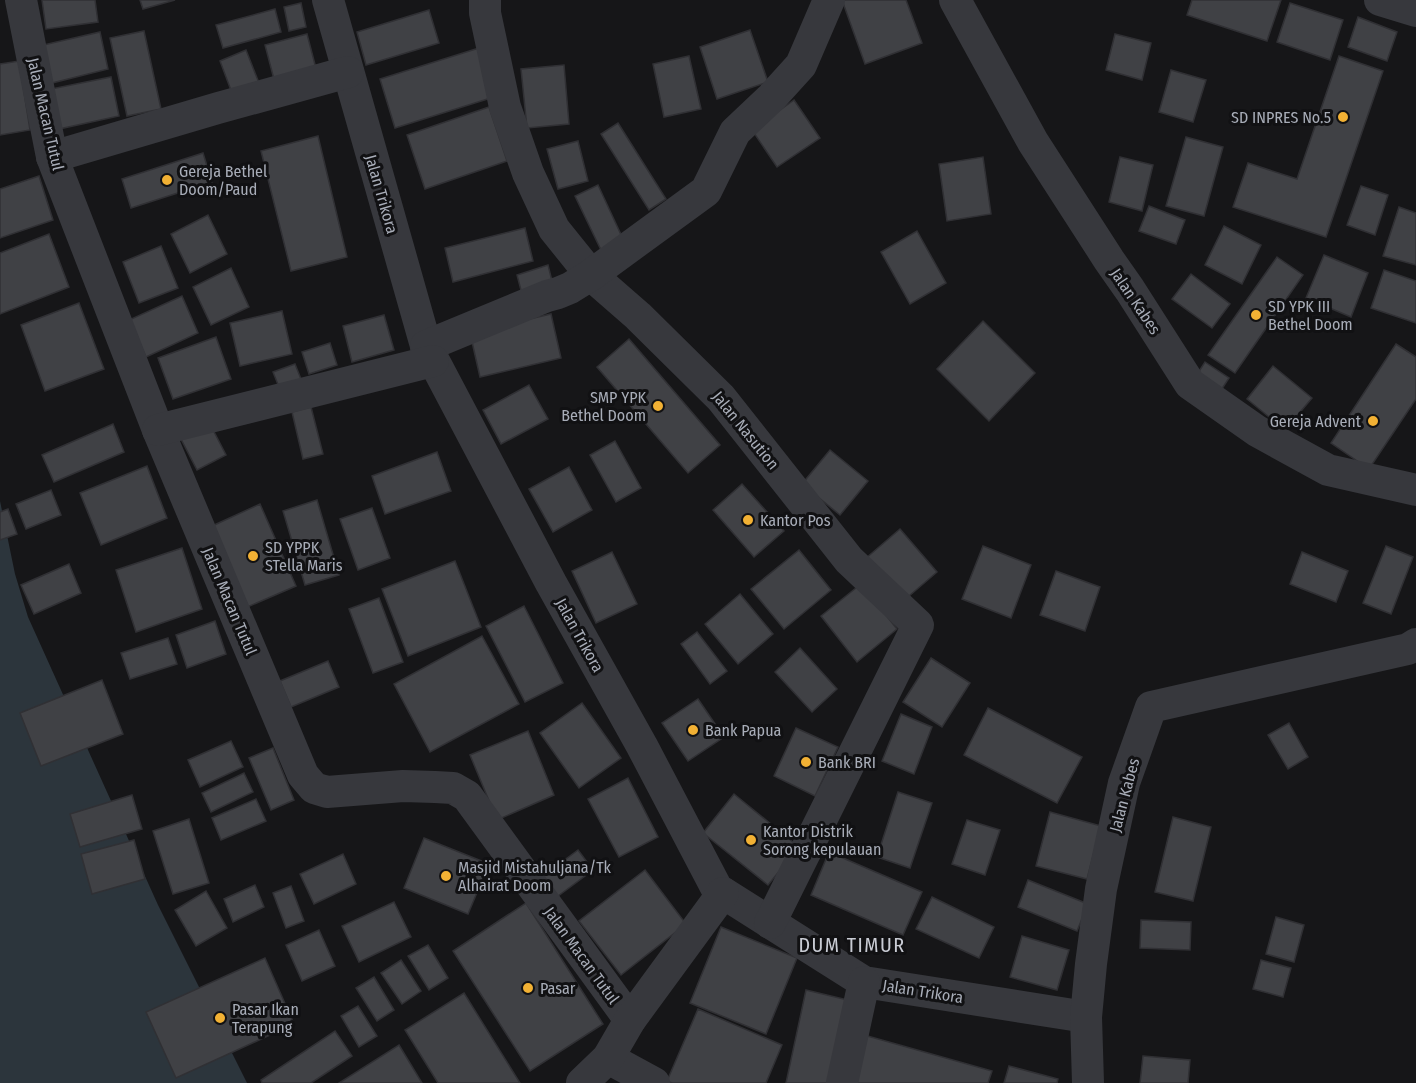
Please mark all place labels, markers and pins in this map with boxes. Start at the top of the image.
place label: SD INPRES No.5 [1231,108,1331,127]
marker: SD INPRES No.5 [1336,110,1350,124]
place label: Gereja Bethel Doom/Paud [179,162,267,199]
marker: Gereja Bethel Doom/Paud [160,173,174,187]
place label: SD YPK III Bethel Doom [1268,297,1353,334]
marker: SD YPK III Bethel Doom [1249,308,1263,322]
place label: SMP YPK Bethel Doom [561,388,647,425]
marker: SMP YPK Bethel Doom [651,399,665,413]
place label: Gereja Advent [1270,412,1362,431]
marker: Gereja Advent [1366,414,1380,428]
place label: Kantor Pos [760,511,831,530]
marker: Kantor Pos [741,513,755,527]
place label: SD YPPK STella Maris [265,538,343,575]
marker: SD YPPK STella Maris [246,549,260,563]
place label: Bank Papua [705,721,781,740]
marker: Bank Papua [686,723,700,737]
place label: Bank BRI [818,753,876,772]
marker: Bank BRI [799,755,813,769]
place label: Kantor Distrik Sorong kepulauan [763,822,881,859]
marker: Kantor Distrik Sorong kepulauan [744,833,758,847]
place label: Masjid Mistahuljana/Tk Alhairat Doom [458,858,612,895]
marker: Masjid Mistahuljana/Tk Alhairat Doom [439,869,453,883]
place label: Pasar [540,979,576,998]
marker: Pasar [521,981,535,995]
place label: Pasar Ikan Terapung [232,1000,299,1037]
marker: Pasar Ikan Terapung [213,1011,227,1025]

